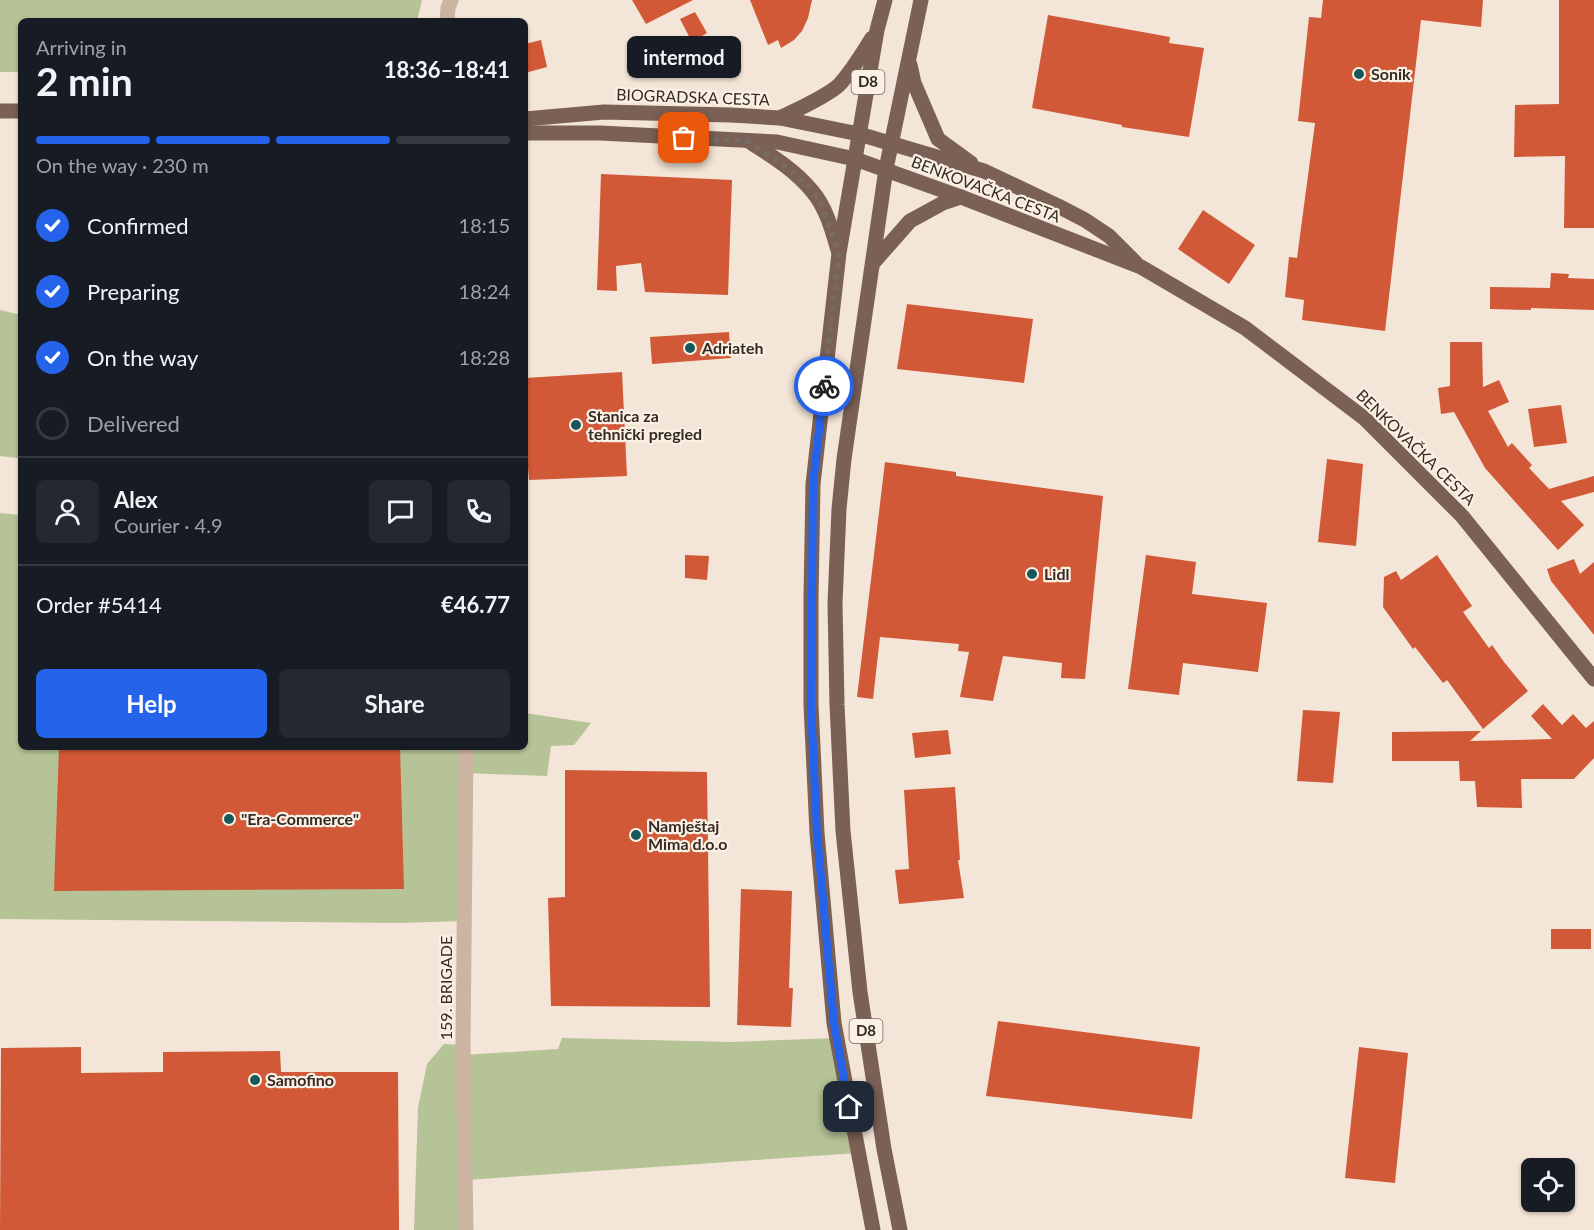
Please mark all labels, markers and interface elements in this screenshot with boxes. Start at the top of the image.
text: Arriving in [36,35,127,59]
callout: intermod [627,36,741,78]
text: intermod [643,45,725,69]
text: 18:36–18:41 [384,56,510,83]
text: 2 min [36,58,133,104]
place label: Sonik [1371,64,1411,83]
marker: Sonik [1352,67,1366,81]
road number: D8 [852,70,884,94]
street label: BIOGRADSKA CESTA [616,84,770,109]
pin [658,112,709,163]
icon: bag [667,121,700,154]
street label: BENKOVAČKA CESTA [909,151,1064,226]
text: On the way · 230 m [36,153,209,177]
icon: check [36,209,69,242]
text: Confirmed [87,212,189,239]
text: 18:15 [459,213,510,237]
icon: check [36,275,69,308]
text: Preparing [87,278,179,305]
text: 18:24 [459,279,510,303]
place label: Adriateh [701,338,764,357]
icon: check [36,341,69,374]
marker: Adriateh [683,341,697,355]
text: On the way [87,344,198,371]
text: 18:28 [459,345,510,369]
courier [794,356,854,416]
icon: bike [808,370,841,403]
street label: BENKOVAČKA CESTA [1353,385,1480,509]
place label: Stanica za tehnički pregled [588,406,702,443]
text: Delivered [87,410,180,437]
marker: Stanica za tehnički pregled [569,418,583,432]
button: person [36,480,99,543]
button: chat [369,480,432,543]
button: phone [447,480,510,543]
text: Alex [114,486,158,513]
text: Courier · 4.9 [114,513,223,537]
place label: Lidl [1044,564,1069,583]
marker: Lidl [1025,567,1039,581]
text: Order #5414 [36,591,162,618]
text: €46.77 [441,591,510,618]
button: Help [36,669,267,738]
button: Share [279,669,510,738]
place label: "Era-Commerce" [241,809,359,828]
marker: "Era-Commerce" [222,812,236,826]
place label: Namještaj Mima d.o.o [648,816,728,853]
marker: Namještaj Mima d.o.o [629,828,643,842]
street label: 159. BRIGADE [436,936,455,1040]
road number: D8 [850,1019,882,1043]
place label: Samofino [267,1070,334,1089]
marker: Samofino [248,1073,262,1087]
pin [823,1081,874,1132]
icon: home [832,1090,865,1123]
map controls [1521,1158,1575,1212]
button: locate [1521,1158,1575,1212]

